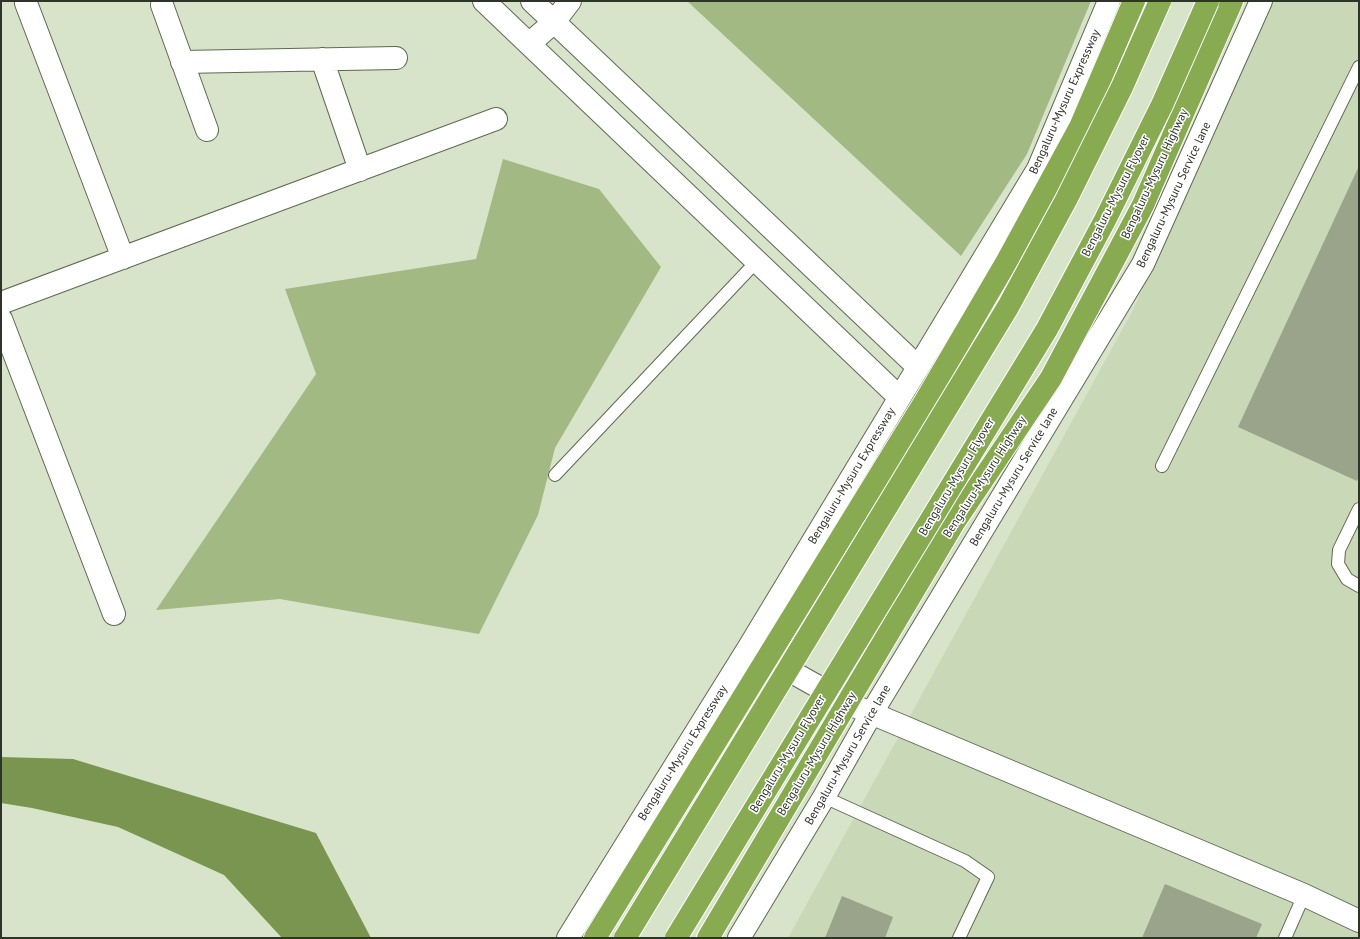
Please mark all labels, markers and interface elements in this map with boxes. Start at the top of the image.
street label: Bengaluru-Mysuru Expressway [1026,27,1104,177]
street label: Bengaluru-Mysuru Highway [1118,107,1192,241]
street label: Bengaluru-Mysuru Service lane [1134,120,1214,270]
street label: Bengaluru-Mysuru Flyover [1079,133,1153,259]
street label: Bengaluru-Mysuru Expressway [805,405,899,547]
street label: Bengaluru-Mysuru Service lane [967,405,1061,549]
street label: Bengaluru-Mysuru Highway [940,414,1030,540]
street label: Bengaluru-Mysuru Flyover [916,416,998,538]
street label: Bengaluru-Mysuru Service lane [802,682,894,828]
street label: Bengaluru-Mysuru Expressway [635,683,731,823]
street label: Bengaluru-Mysuru Highway [774,689,860,819]
street label: Bengaluru-Mysuru Flyover [747,693,829,815]

